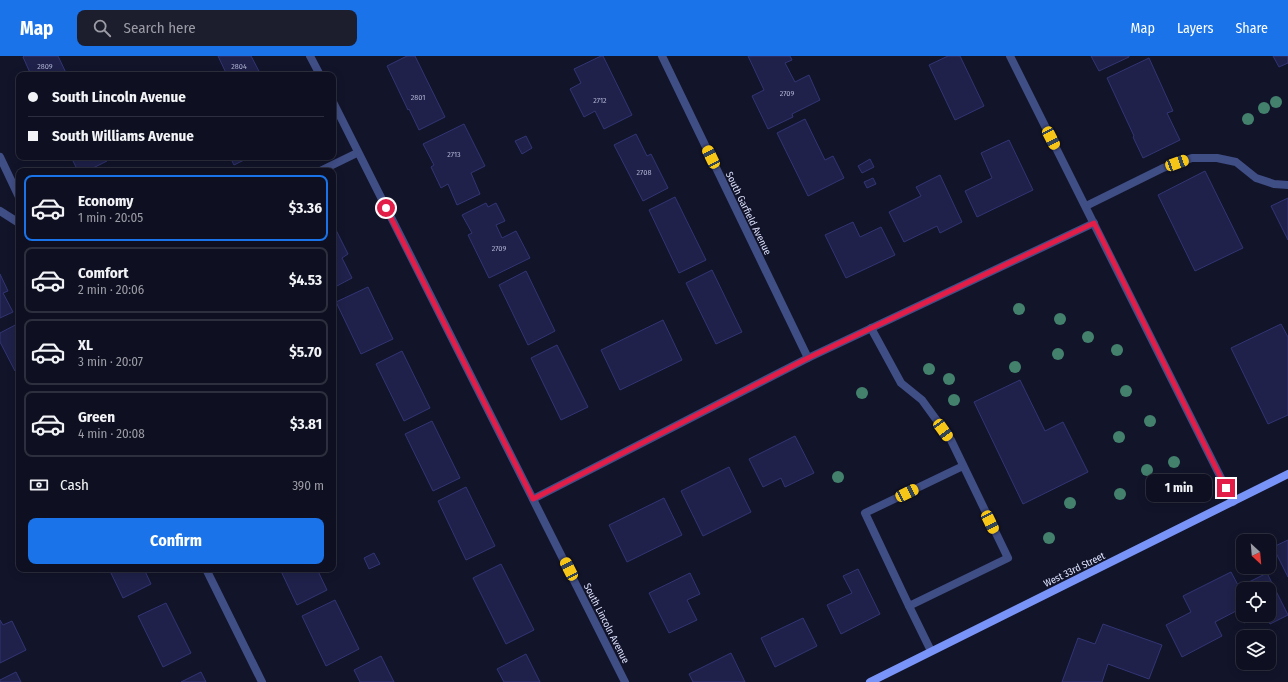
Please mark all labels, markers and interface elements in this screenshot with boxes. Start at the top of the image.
search box [77,10,357,46]
text: Map [20,17,53,40]
icon: search [91,17,113,39]
text: Search here [123,19,196,37]
text: Map [1131,20,1155,37]
text: Layers [1177,20,1213,37]
text: Share [1235,20,1268,37]
house number: 2809 [37,62,53,71]
house number: 2804 [231,62,247,71]
text: South Lincoln Avenue [52,88,186,106]
house number: 2709 [780,89,794,98]
house number: 2801 [411,93,425,102]
house number: 2712 [593,96,607,105]
car [1040,125,1062,151]
text: South Williams Avenue [52,127,194,145]
car [700,144,722,170]
house number: 2713 [447,150,461,159]
car [1164,153,1190,173]
house number: 2708 [637,168,651,177]
street label: South Garfield Avenue [723,170,773,257]
icon: car [30,190,66,226]
text: Economy [78,192,133,210]
text: $3.36 [289,199,322,217]
route start [377,199,395,217]
text: 1 min · 20:05 [78,210,143,225]
house number: 2709 [492,244,506,253]
icon: car [30,262,66,298]
text: Comfort [78,264,129,282]
text: $4.53 [289,271,322,289]
text: 2 min · 20:06 [78,282,144,297]
icon: car [30,334,66,370]
text: XL [78,336,93,354]
text: $5.70 [289,343,322,361]
text: 3 min · 20:07 [78,354,143,369]
icon: car [30,406,66,442]
text: Green [78,408,115,426]
text: $3.81 [290,415,322,433]
car [931,417,955,443]
text: 4 min · 20:08 [78,426,145,441]
icon: cash [28,474,50,496]
callout: 1 min [1146,474,1212,502]
text: Cash [60,476,89,494]
text: 390 m [292,478,324,493]
route end [1217,479,1235,497]
text: 1 min [1165,480,1193,495]
car [894,482,920,504]
car [979,509,1001,535]
button: Confirm [28,518,324,564]
north arrow [1236,534,1276,574]
map controls [1236,534,1276,670]
street label: West 33rd Street [1042,550,1108,590]
car [558,556,580,582]
street label: South Lincoln Avenue [581,581,632,666]
button: locate [1236,582,1276,622]
button: layers [1236,630,1276,670]

